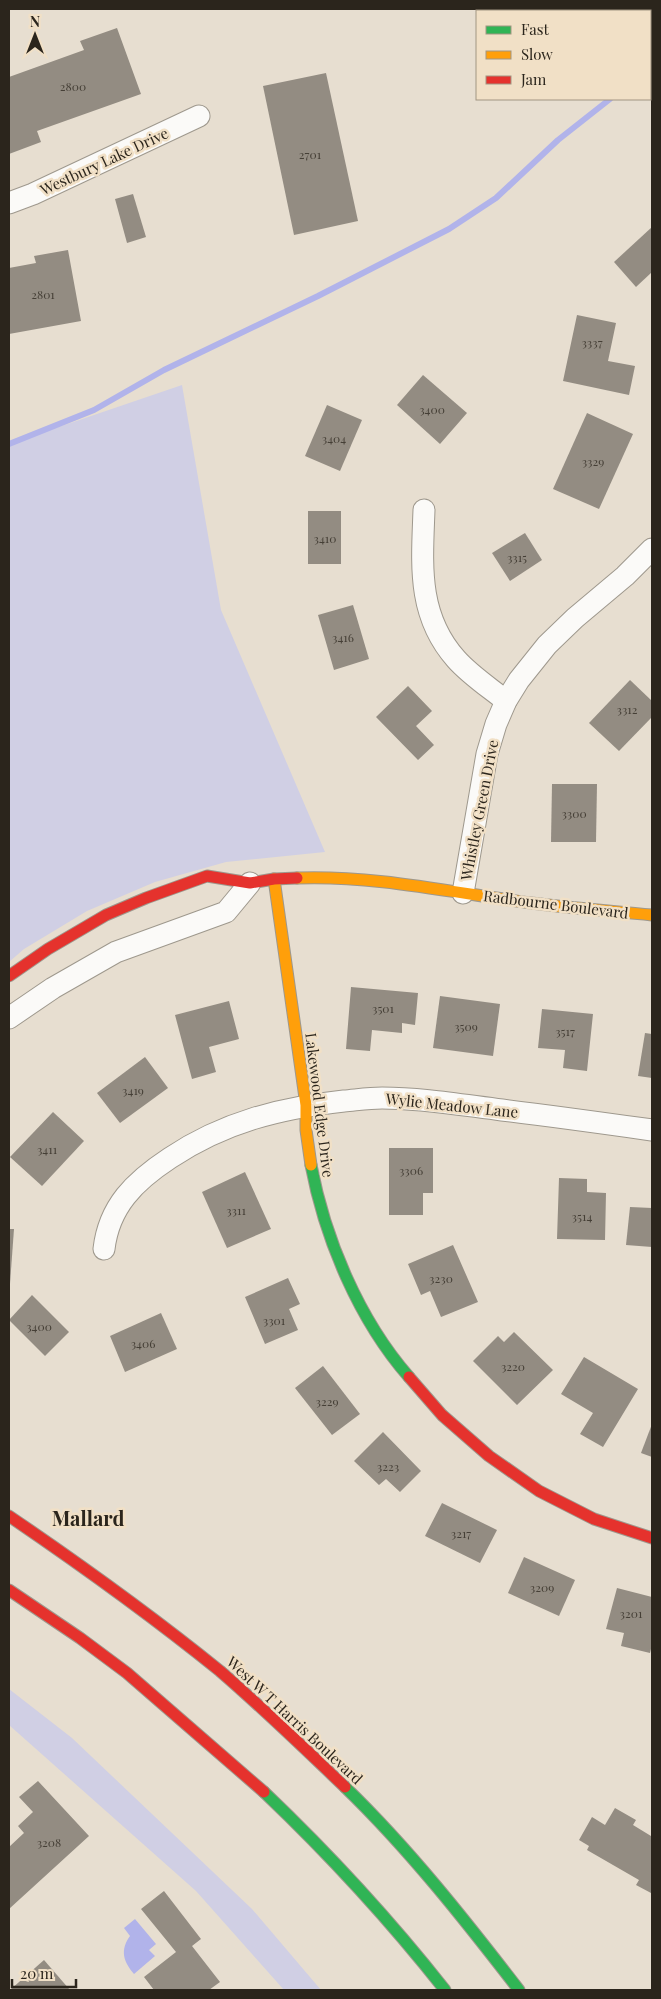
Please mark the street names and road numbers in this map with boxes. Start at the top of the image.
street label: Westbury Lake Drive [36,123,171,200]
street label: Whistley Green Drive [455,738,502,883]
street label: Radbourne Boulevard [482,885,630,923]
street label: Lakewood Edge Drive [301,1032,339,1178]
street label: Wylie Meadow Lane [384,1088,519,1122]
street label: West W T Harris Boulevard [222,1651,367,1789]

